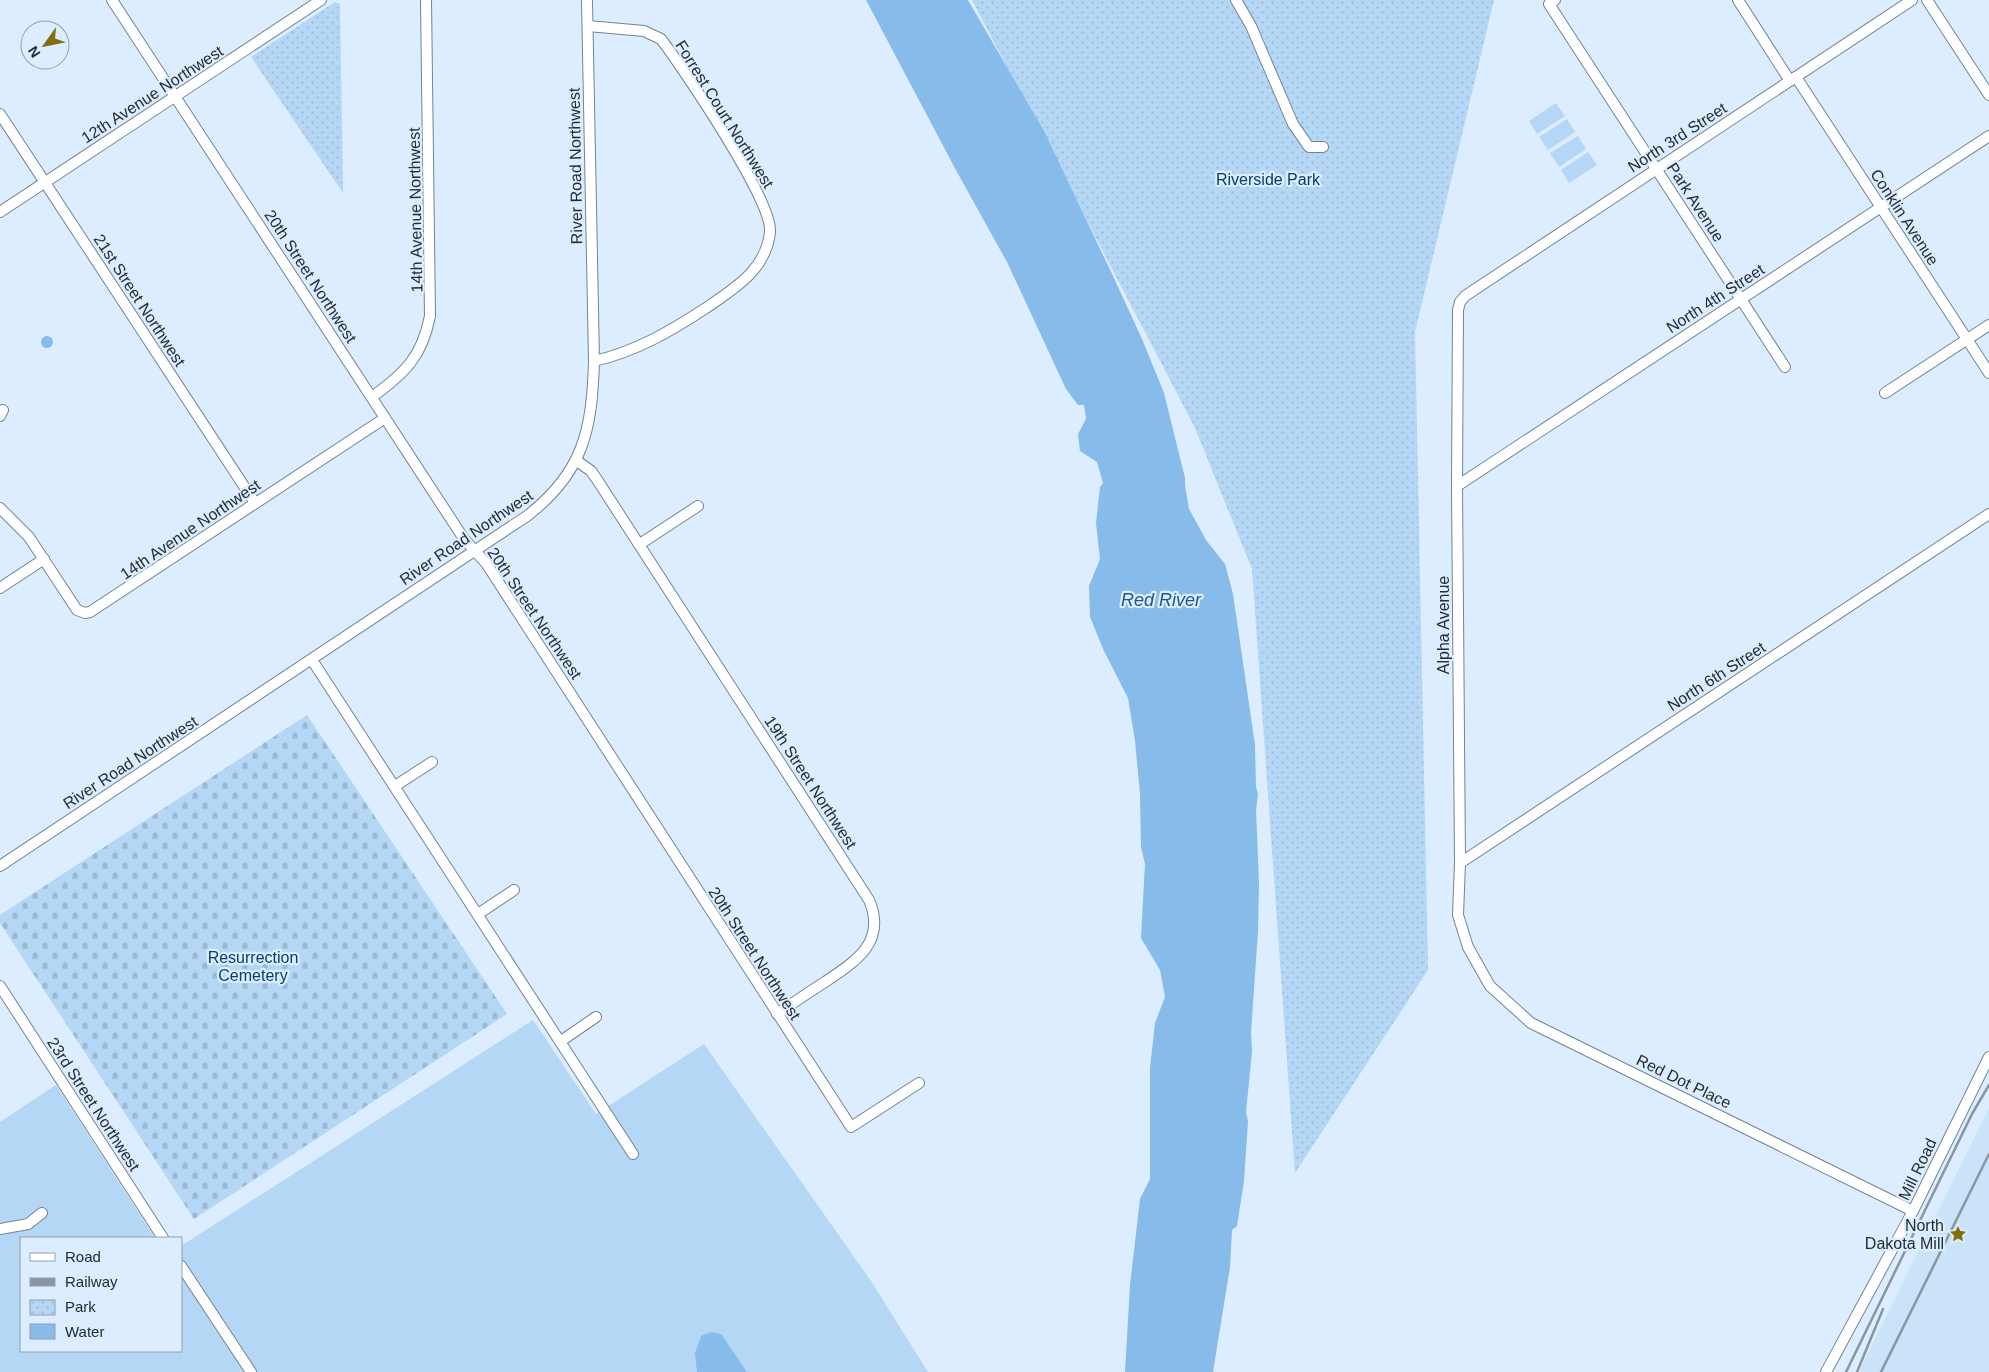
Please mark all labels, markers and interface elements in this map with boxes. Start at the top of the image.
north arrow [20,20,70,70]
street label: Forrest Court Northwest [672,37,777,192]
street label: 12th Avenue Northwest [78,42,227,147]
text: N [25,43,44,61]
street label: River Road Northwest [566,87,585,244]
street label: North 3rd Street [1625,99,1730,176]
street label: 14th Avenue Northwest [406,127,425,293]
street label: Park Avenue [1664,160,1727,245]
street label: Conklin Avenue [1867,166,1942,268]
park label: Riverside Park [1216,171,1321,188]
street label: 20th Street Northwest [261,207,360,346]
street label: 21st Street Northwest [91,231,189,370]
street label: North 4th Street [1663,260,1768,336]
street label: 14th Avenue Northwest [117,476,264,583]
street label: River Road Northwest [397,486,536,588]
street label: 20th Street Northwest [484,544,585,683]
street label: Alpha Avenue [1435,576,1452,674]
water label: Red River [1121,590,1202,610]
street label: North 6th Street [1664,638,1769,714]
street label: River Road Northwest [60,712,201,812]
street label: 19th Street Northwest [761,713,860,852]
street label: 20th Street Northwest [705,884,804,1023]
park label: Resurrection Cemetery [208,949,298,984]
street label: 23rd Street Northwest [44,1034,143,1175]
street label: Red Dot Place [1634,1051,1734,1112]
street label: Mill Road [1895,1136,1940,1203]
place label: North Dakota Mill [1865,1217,1944,1252]
place icon: North Dakota Mill [1948,1224,1968,1244]
legend [20,1237,182,1352]
text: Road [65,1248,101,1265]
text: Railway [65,1273,118,1290]
text: Park [65,1298,96,1315]
text: Water [65,1323,104,1340]

